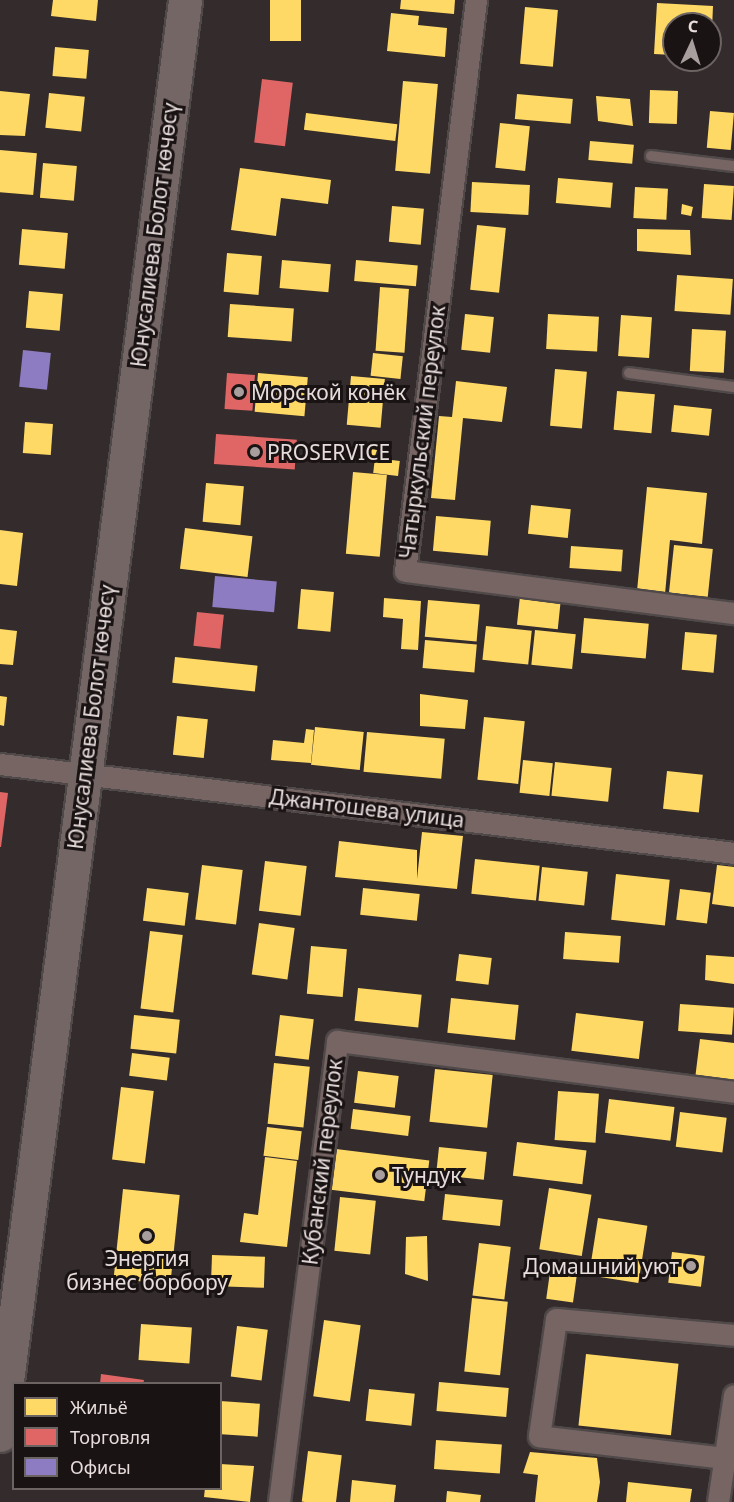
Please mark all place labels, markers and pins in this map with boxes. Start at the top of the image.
place label: Морской конёк [251,379,406,405]
marker: Морской конёк [232,385,246,399]
place label: PROSERVICE [267,439,390,465]
marker: PROSERVICE [248,445,262,459]
place label: Тундук [392,1162,461,1188]
marker: Тундук [373,1168,387,1182]
marker: Энергия бизнес борбору [140,1229,154,1243]
place label: Энергия бизнес борбору [66,1245,228,1295]
place label: Домашний уют [523,1253,679,1279]
marker: Домашний уют [684,1259,698,1273]

